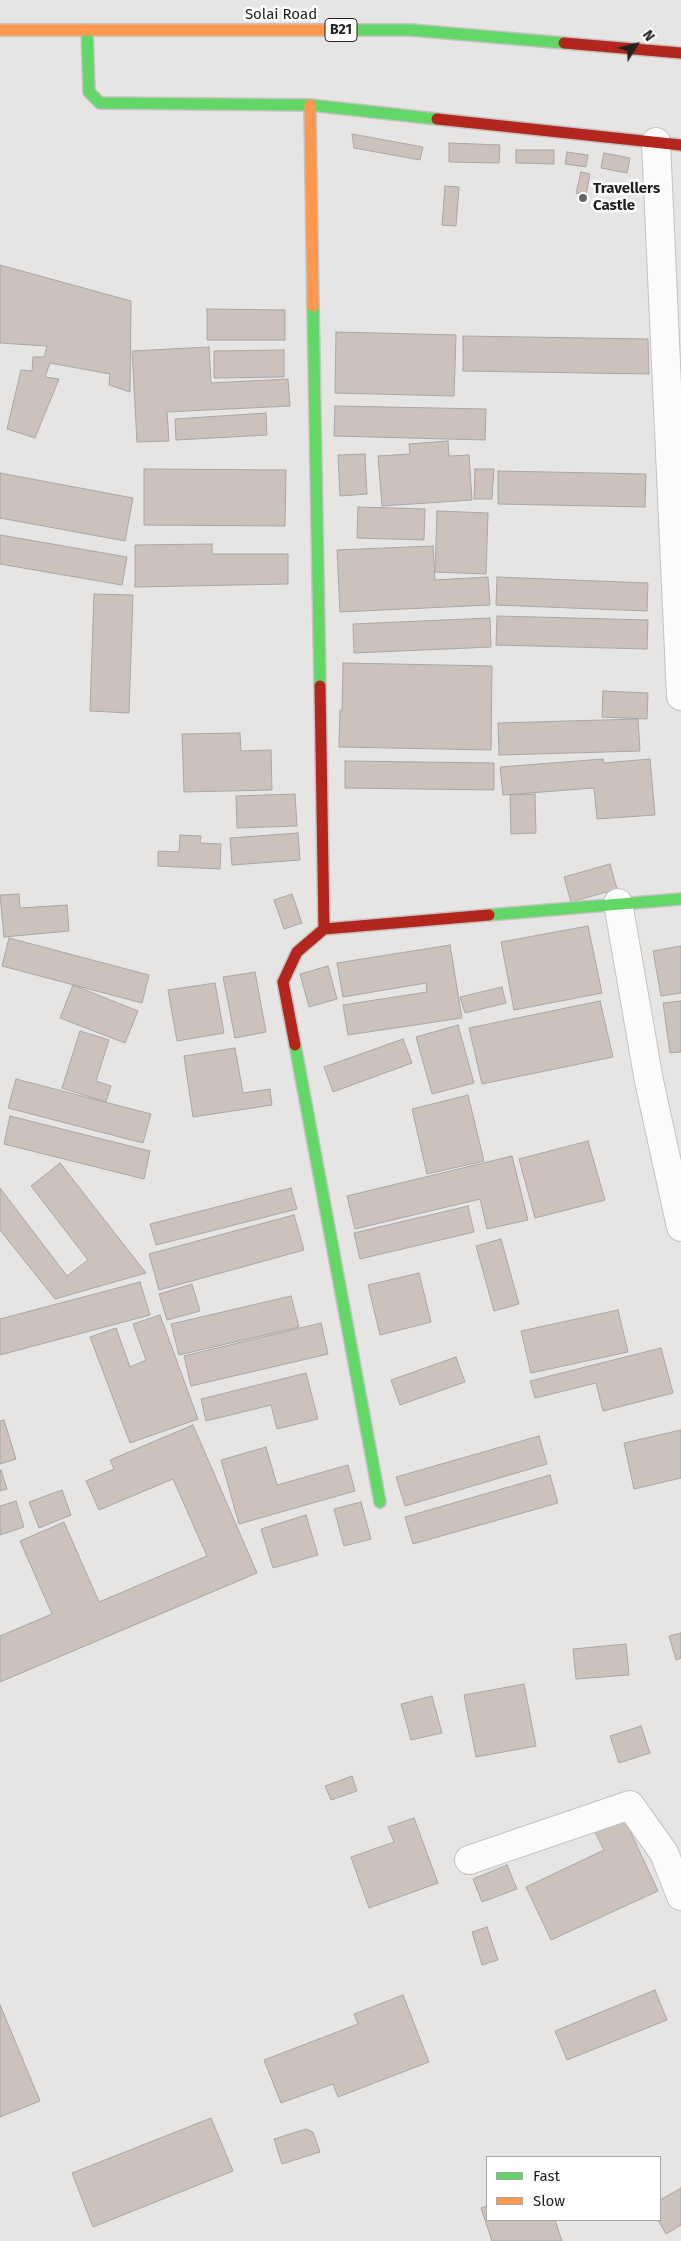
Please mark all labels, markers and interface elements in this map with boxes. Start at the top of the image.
street label: Solai Road [245,6,317,24]
road number: B21 [325,18,357,42]
north arrow [611,20,661,70]
text: N [639,27,658,45]
place label: Travellers Castle [593,180,660,215]
marker: Travellers Castle [577,192,589,204]
legend [486,2156,661,2221]
text: Fast [533,2167,560,2185]
text: Slow [533,2192,565,2210]

